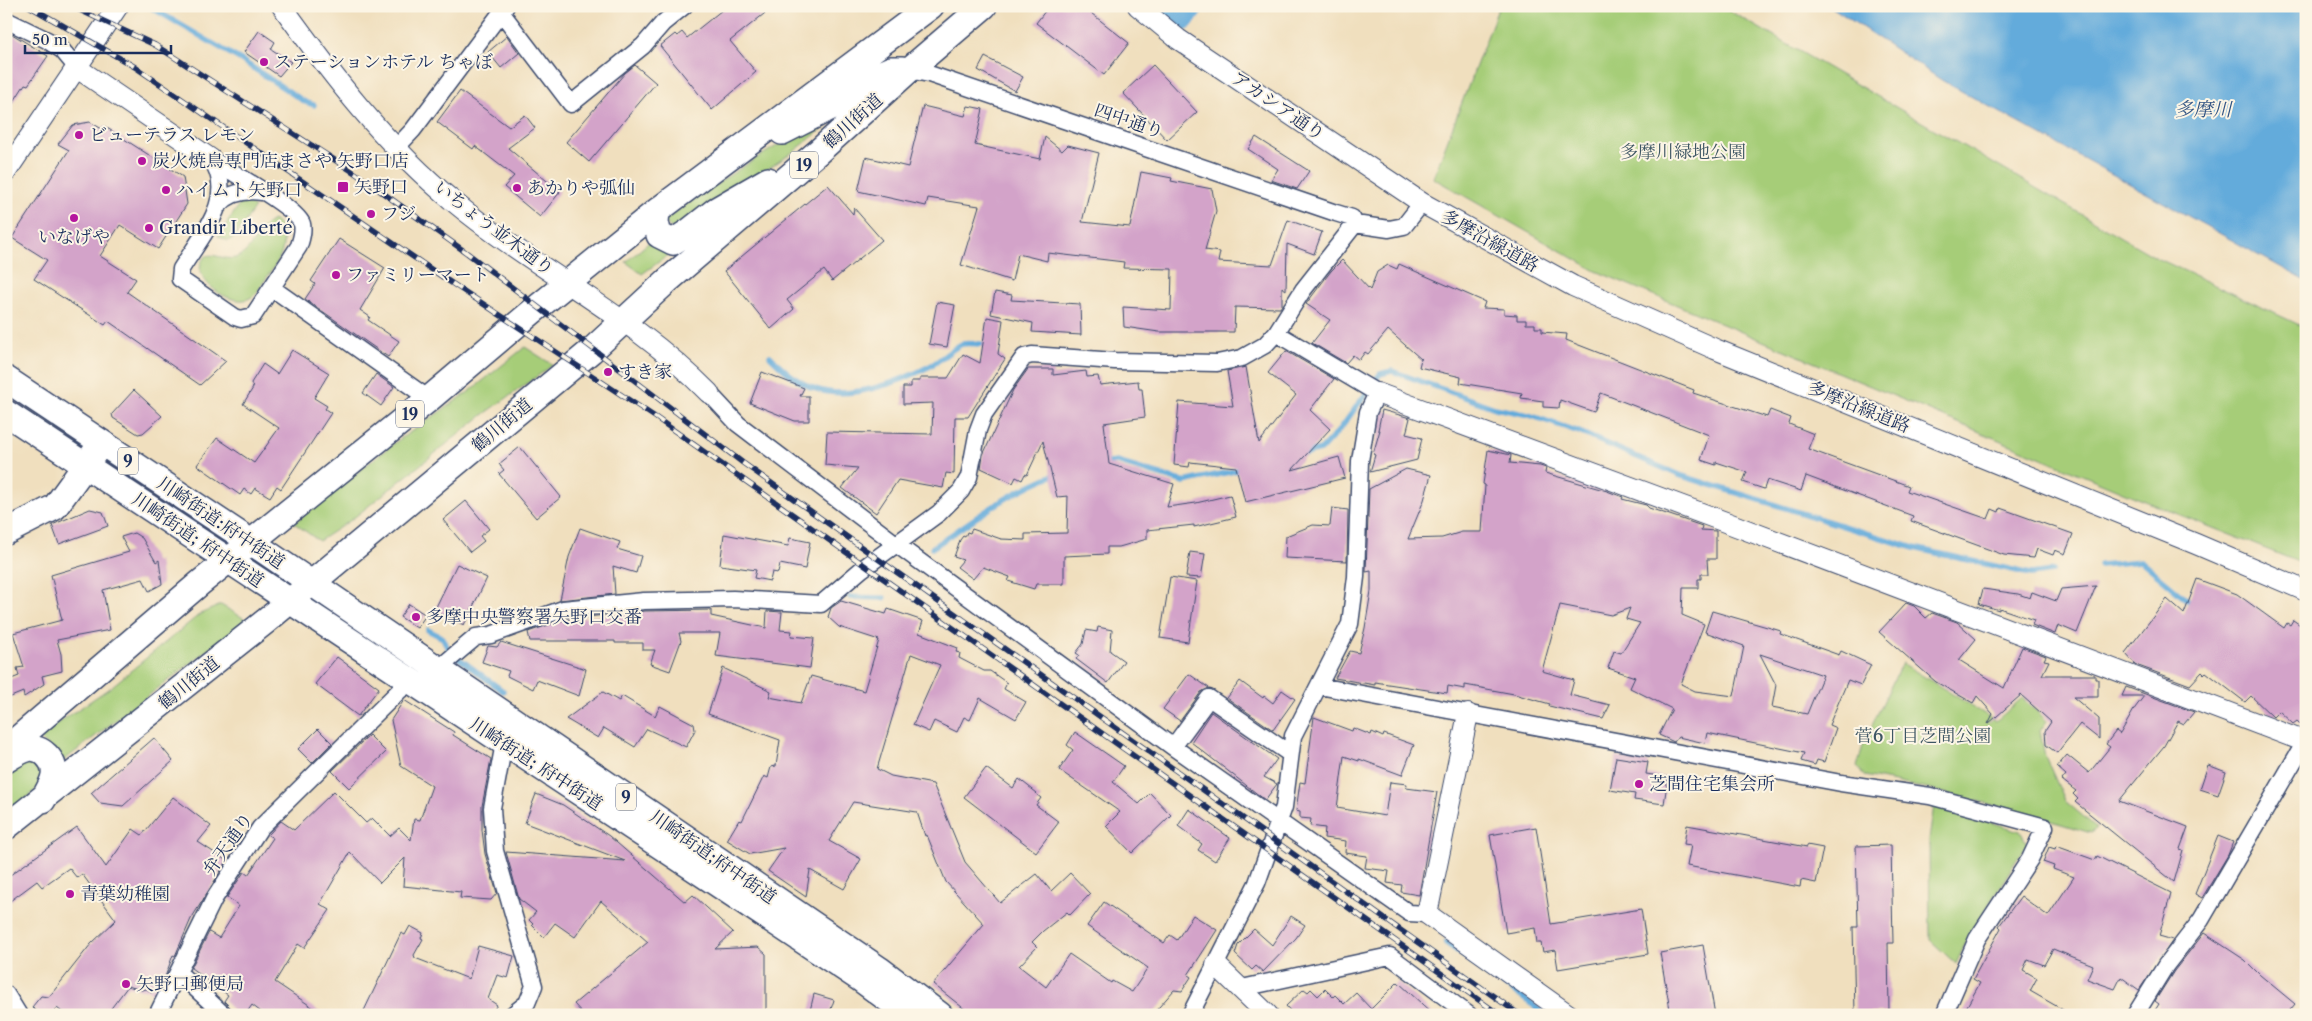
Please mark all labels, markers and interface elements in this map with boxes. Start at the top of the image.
scale bar [25,22,171,54]
text: 50 m [32,30,68,49]
place label: ステーションホテル ちゃぼ [274,51,493,73]
marker: ステーションホテル ちゃぼ [258,56,270,68]
street label: アカシア通り [1227,67,1329,145]
street label: 鶴川街道 [819,89,887,153]
water label: 多摩川 [2174,98,2233,121]
street label: 四中通り [1091,99,1167,143]
place label: ビューテラス レモン [89,124,255,146]
marker: ビューテラス レモン [73,129,85,141]
park label: 多摩川緑地公園 [1620,141,1746,163]
place label: 炭火焼鳥専門店まさや 矢野口店 [152,150,409,172]
road number: 19 [790,152,818,178]
marker: 炭火焼鳥専門店まさや 矢野口店 [136,155,148,167]
place label: 矢野口 [354,176,408,198]
street label: いちょう並木通り [430,176,558,280]
place label: あかりや弧仙 [527,177,635,199]
place label: ハイムト矢野口 [176,179,302,201]
marker: 矢野口 [336,180,350,194]
marker: あかりや弧仙 [511,182,523,194]
marker: ハイムト矢野口 [160,184,172,196]
place label: フジ [381,203,416,225]
street label: 多摩沿線道路 [1437,205,1543,277]
marker: フジ [365,208,377,220]
marker: いなげや [68,212,80,224]
place label: Grandir Liberté [159,217,292,239]
marker: Grandir Liberté [143,222,155,234]
place label: いなげや [38,226,110,248]
place label: ファミリーマート [346,264,490,286]
marker: ファミリーマート [330,269,342,281]
place label: すき家 [618,361,672,383]
marker: すき家 [602,366,614,378]
street label: 多摩沿線道路 [1805,377,1913,437]
street label: 鶴川街道 [467,393,537,457]
road number: 19 [396,400,424,428]
road number: 9 [118,448,138,474]
street label: 川崎街道:府中街道 [153,472,289,574]
street label: 川崎街道; 府中街道 [128,488,268,592]
place label: 多摩中央警察署矢野口交番 [426,606,642,628]
marker: 多摩中央警察署矢野口交番 [410,611,422,623]
street label: 鶴川街道 [154,652,224,714]
street label: 川崎街道; 府中街道 [465,713,607,815]
park label: 菅6丁目芝間公園 [1855,725,1991,747]
place label: 芝間住宅集会所 [1649,773,1775,795]
marker: 芝間住宅集会所 [1633,778,1645,790]
road number: 9 [616,784,636,810]
street label: 川崎街道;府中街道 [646,805,780,909]
street label: 弁天通り [198,808,258,880]
place label: 青葉幼稚園 [80,883,170,905]
marker: 青葉幼稚園 [64,888,76,900]
place label: 矢野口郵便局 [136,973,244,995]
marker: 矢野口郵便局 [120,978,132,990]

